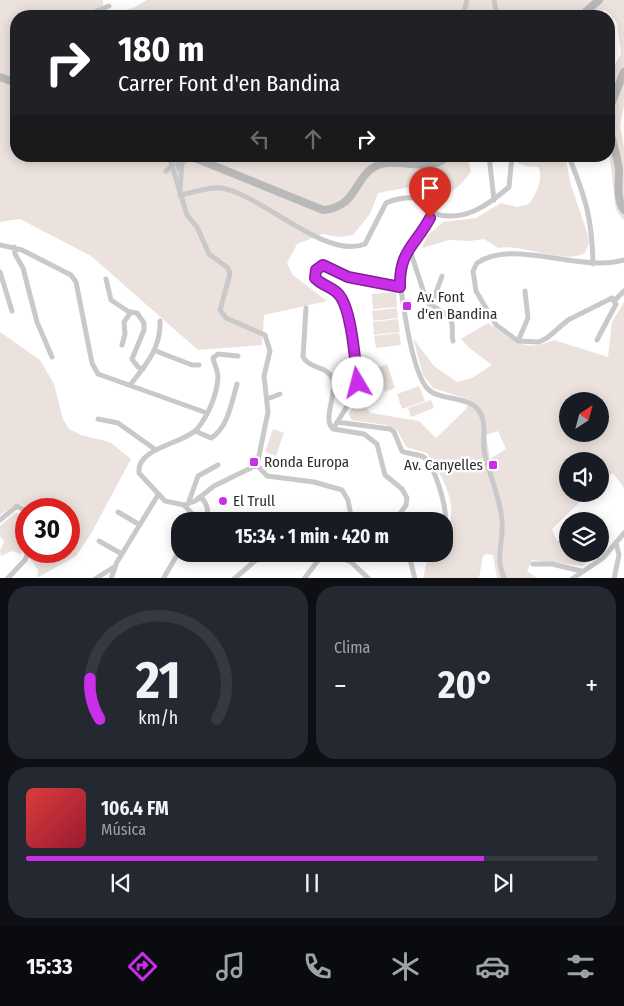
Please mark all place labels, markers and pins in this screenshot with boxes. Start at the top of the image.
pin [409,167,451,218]
place label: Av. Font d'en Bandina [417,288,497,323]
marker: Av. Font d'en Bandina [401,300,413,312]
place label: Ronda Europa [264,453,349,471]
marker: Ronda Europa [248,456,260,468]
place label: Av. Canyelles [404,456,483,474]
marker: Av. Canyelles [487,459,499,471]
place label: El Trull [233,492,275,510]
marker: El Trull [217,495,229,507]

